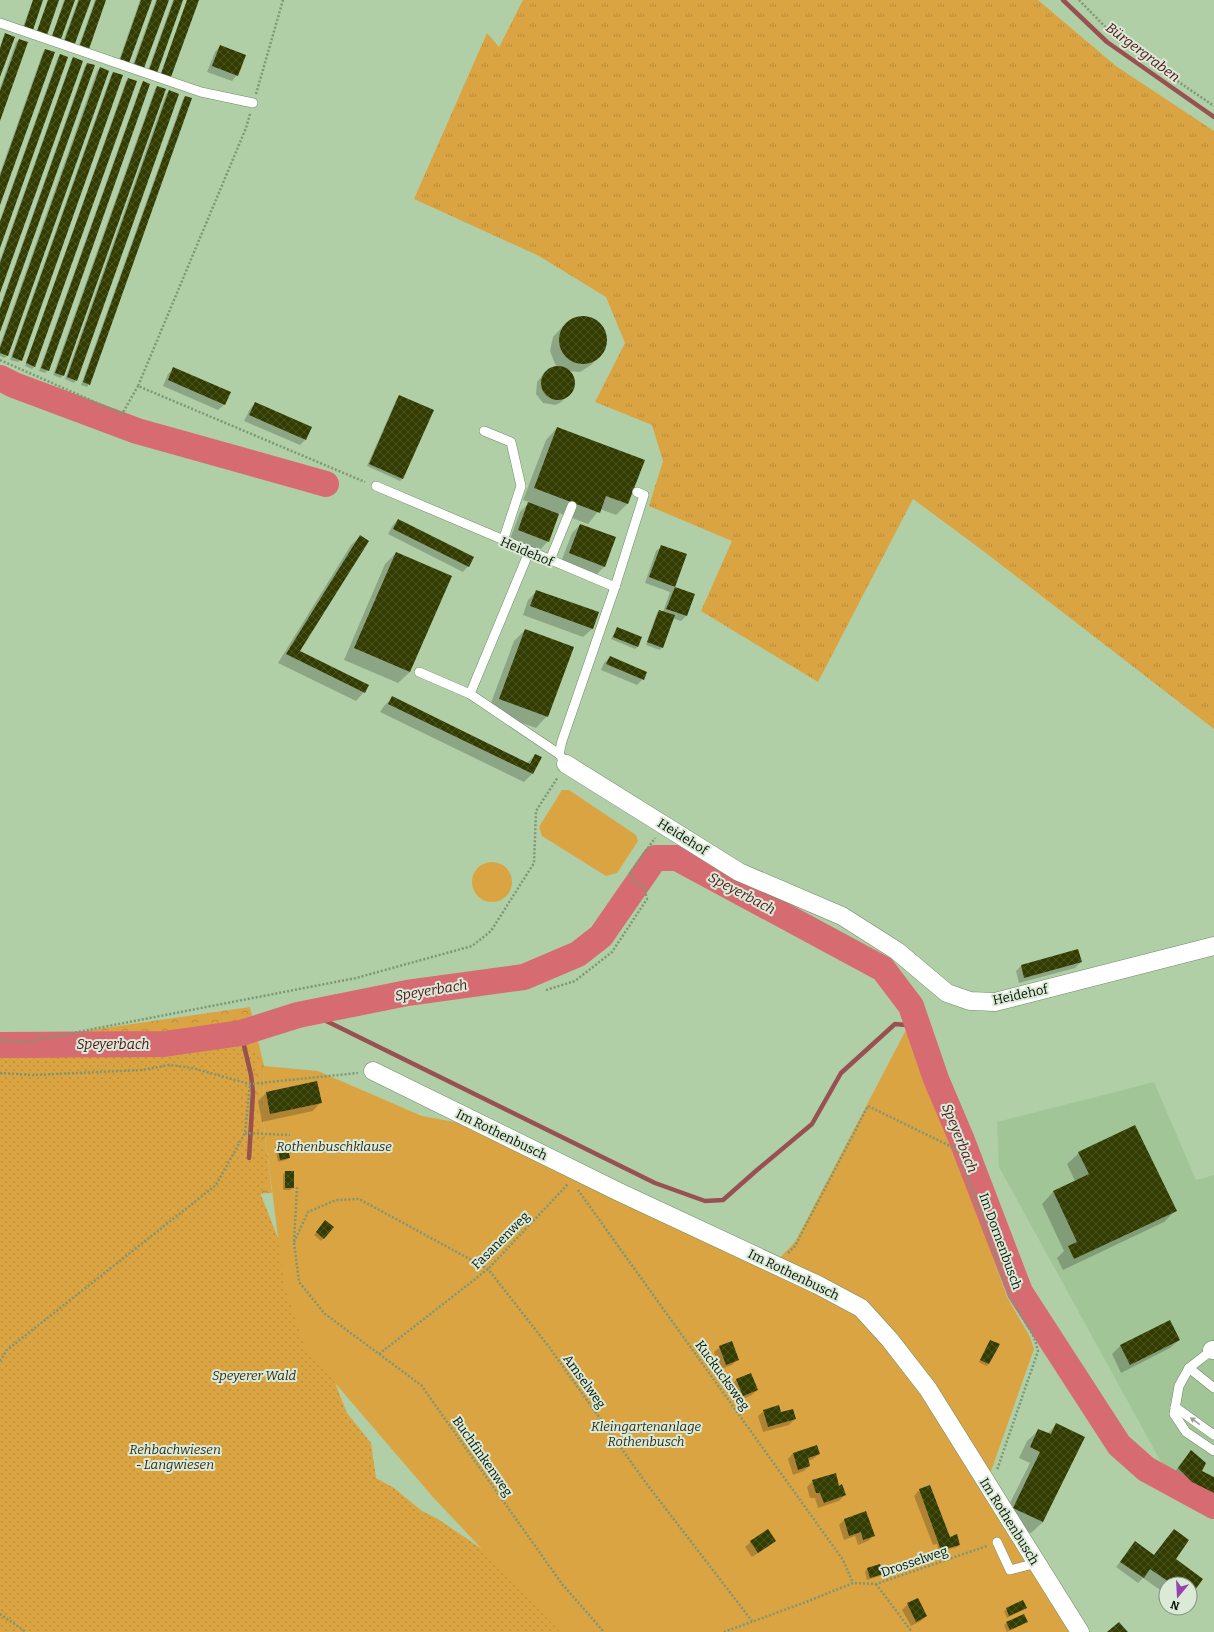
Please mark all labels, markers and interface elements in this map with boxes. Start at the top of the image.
water label: Bürgergraben [1102,19,1183,86]
street label: Heidehof [498,534,557,570]
street label: Heidehof [655,815,712,858]
water label: Speyerbach [705,869,778,918]
water label: Speyerbach [394,976,469,1005]
street label: Heidehof [991,981,1051,1008]
water label: Speyerbach [76,1036,150,1053]
water label: Speyerbach [938,1101,981,1175]
street label: Im Rothenbusch [454,1106,550,1163]
park label: Rothenbuschklause [276,1139,392,1154]
street label: Im Dornenbusch [976,1191,1025,1292]
street label: Fasanenweg [468,1208,532,1272]
street label: Im Rothenbusch [746,1246,842,1303]
street label: Kuckucksweg [692,1338,753,1413]
street label: Amselweg [560,1352,609,1411]
park label: Speyerer Wald [212,1368,296,1383]
street label: Buchfinkenweg [449,1413,516,1499]
one-way arrow [1189,1417,1200,1425]
park label: Kleingartenanlage Rothenbusch [591,1419,702,1449]
park label: Rehbachwiesen - Langwiesen [129,1442,221,1472]
street label: Im Rothenbusch [977,1475,1042,1567]
street label: Drosselweg [879,1543,950,1580]
north arrow [1158,1576,1198,1616]
text: N [1169,1597,1181,1613]

